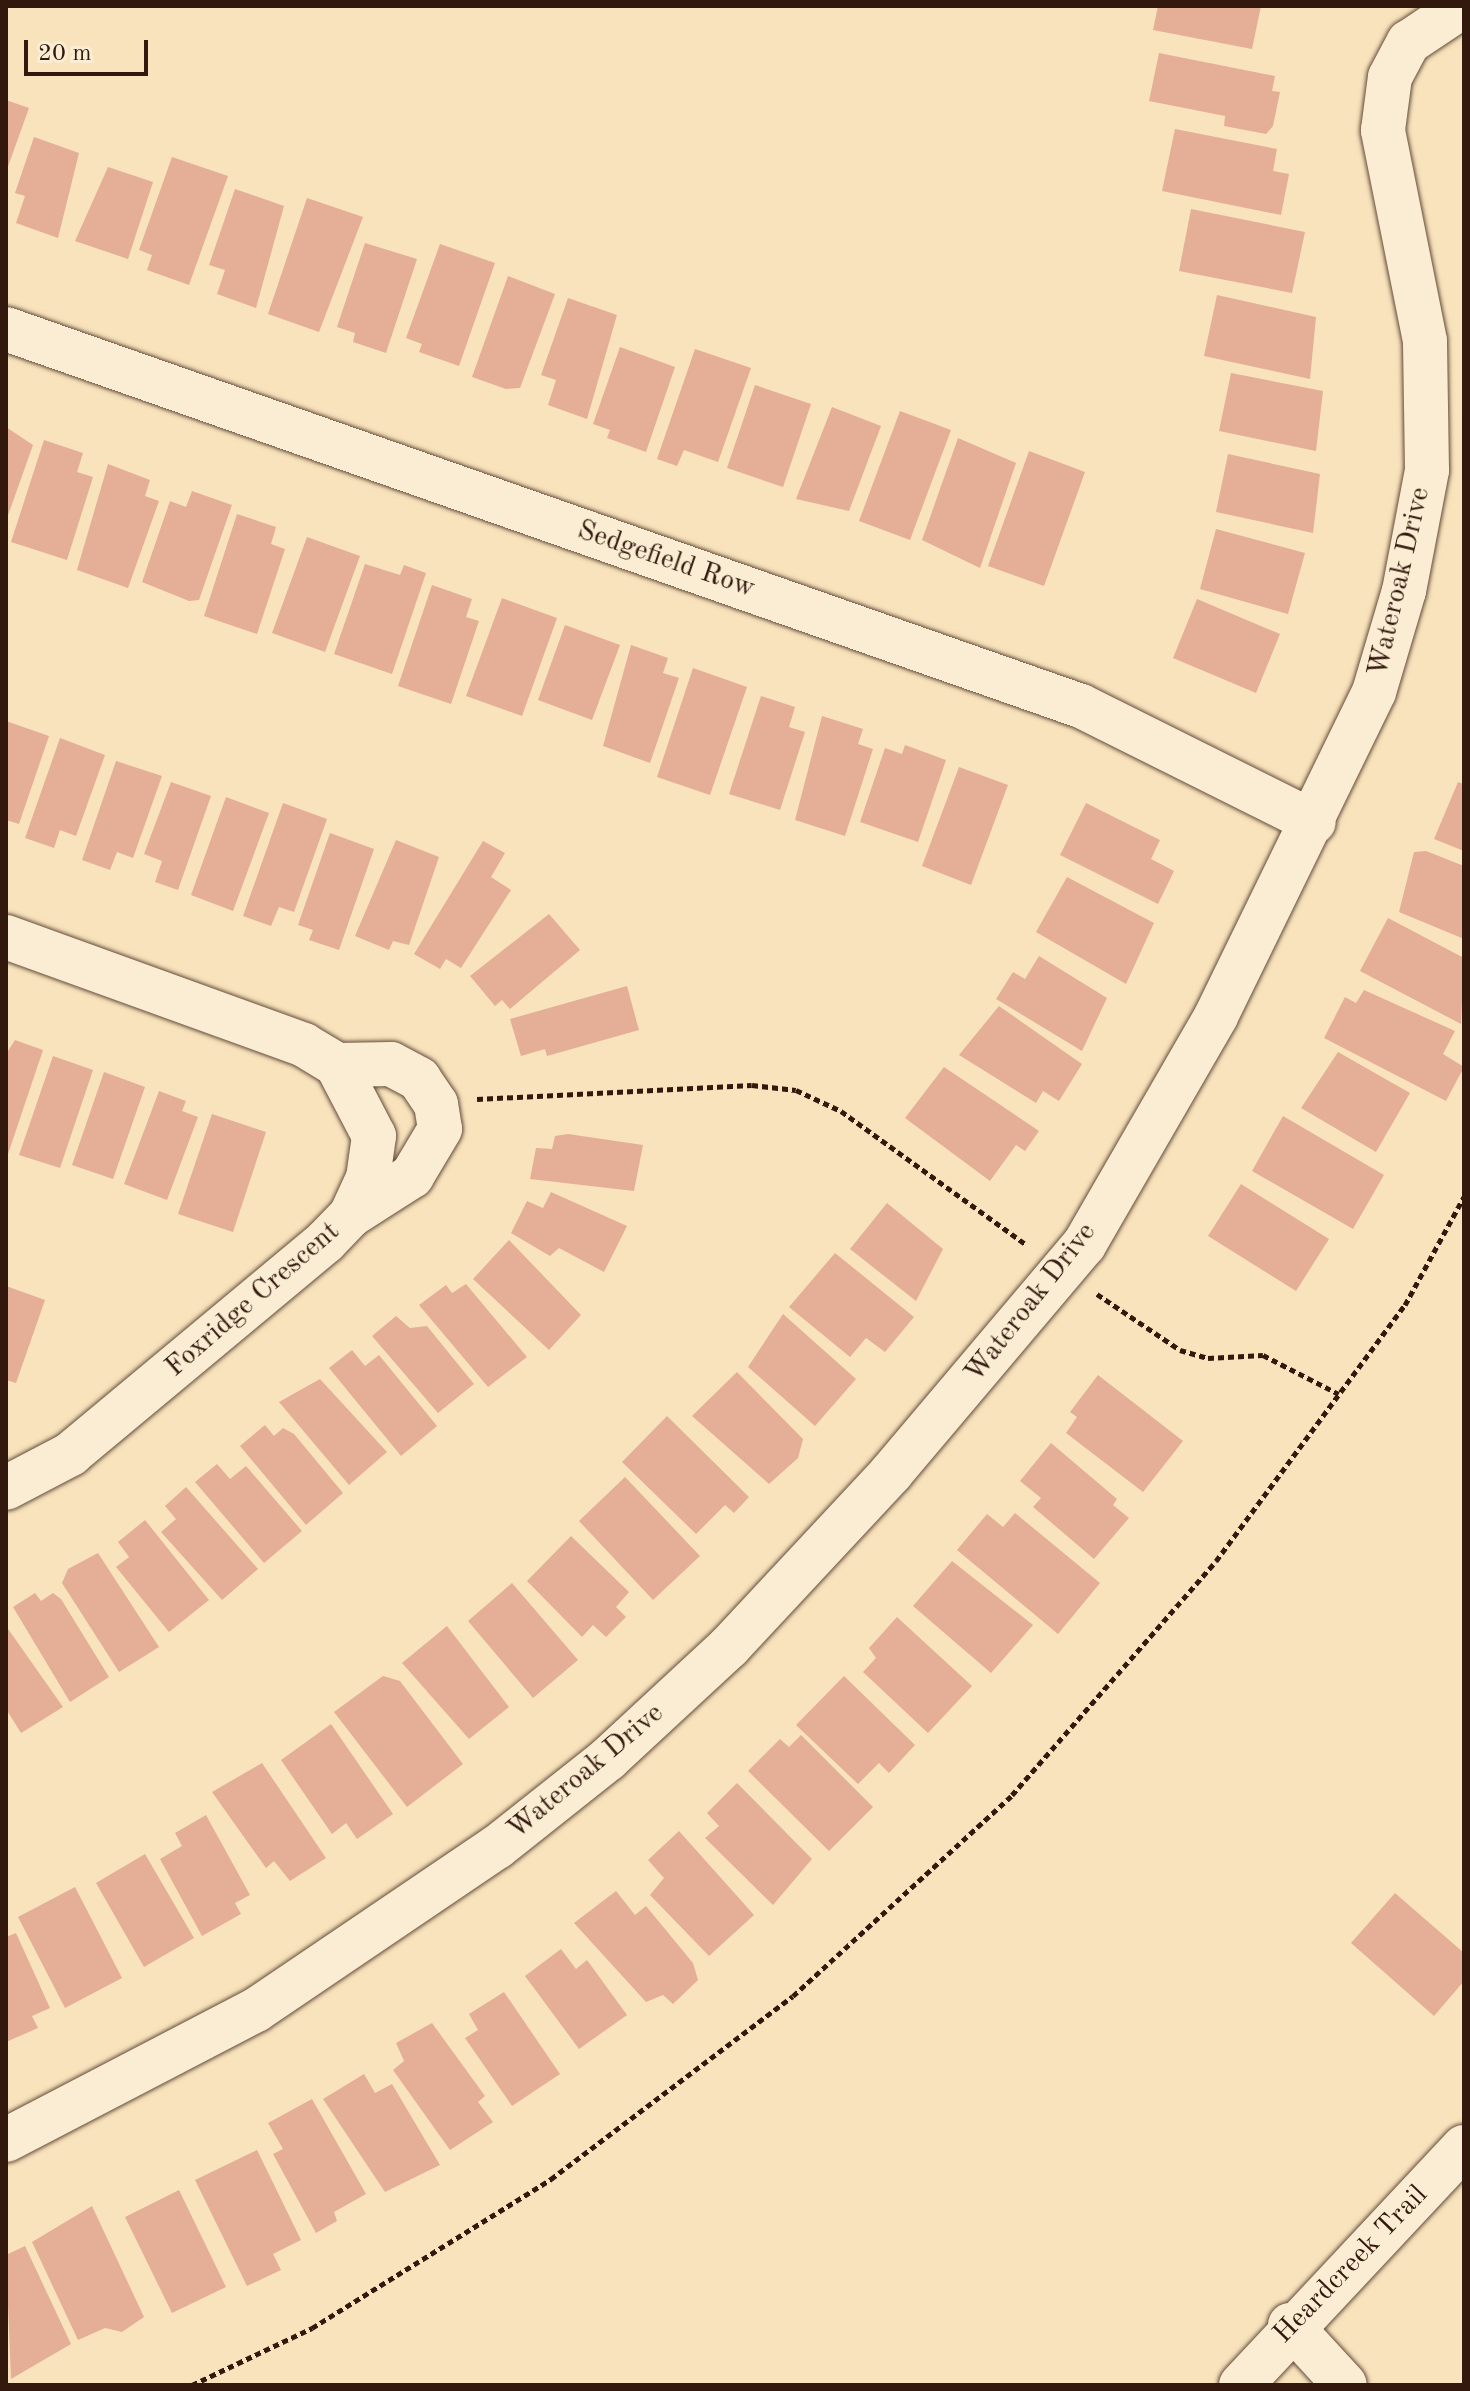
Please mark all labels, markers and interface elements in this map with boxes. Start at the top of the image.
scale bar [28,24,152,74]
text: 20 m [38,42,92,66]
street label: Wateroak Drive [1362,484,1438,680]
street label: Sedgefield Row [573,514,759,606]
street label: Foxridge Crescent [159,1215,347,1385]
street label: Wateroak Drive [958,1217,1104,1389]
street label: Wateroak Drive [501,1697,671,1847]
street label: Heardcreek Trail [1267,2179,1435,2351]

